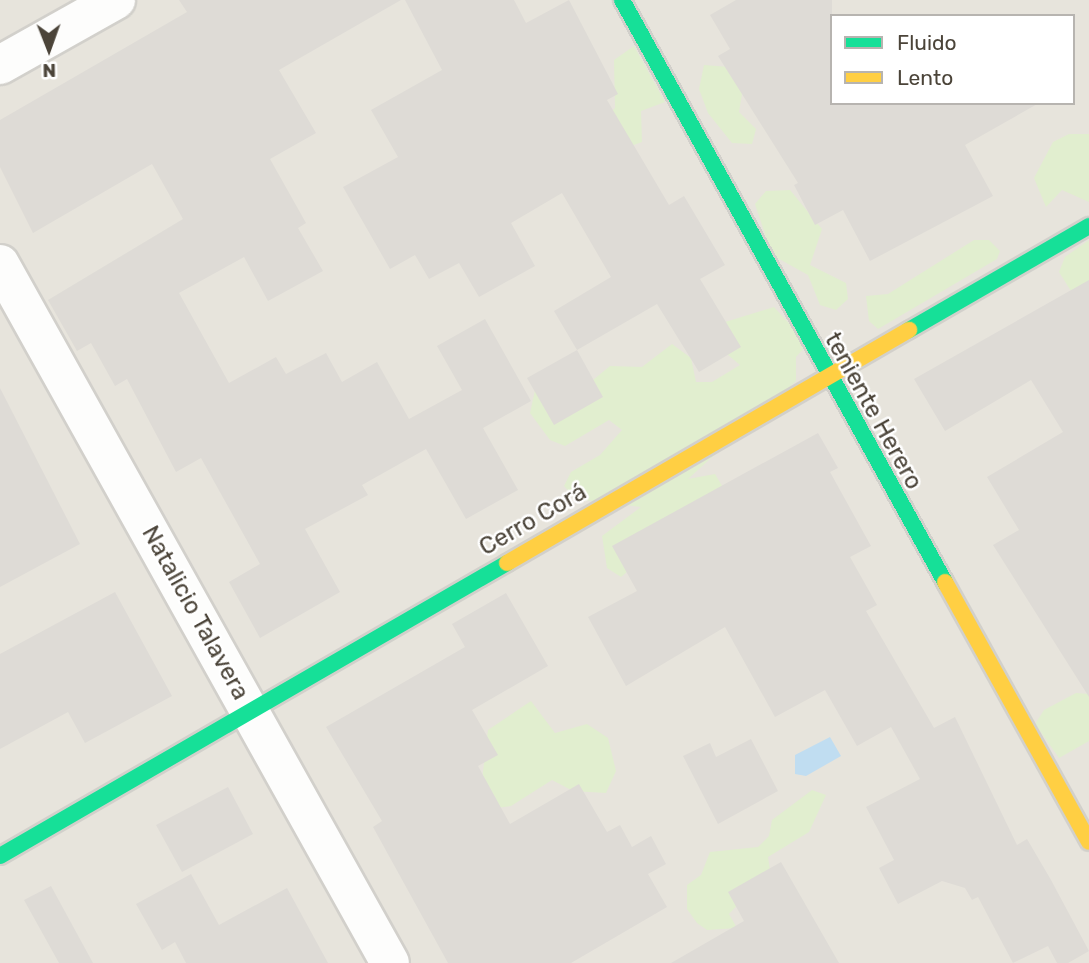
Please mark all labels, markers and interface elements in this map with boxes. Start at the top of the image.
north arrow [14,14,84,84]
legend [830,14,1075,105]
text: Fluido [897,30,957,55]
text: N [42,59,56,82]
text: Lento [897,65,953,90]
street label: teniente Herero [818,327,928,495]
street label: Cerro Corá [474,478,592,562]
street label: Natalicio Talavera [135,521,255,705]

